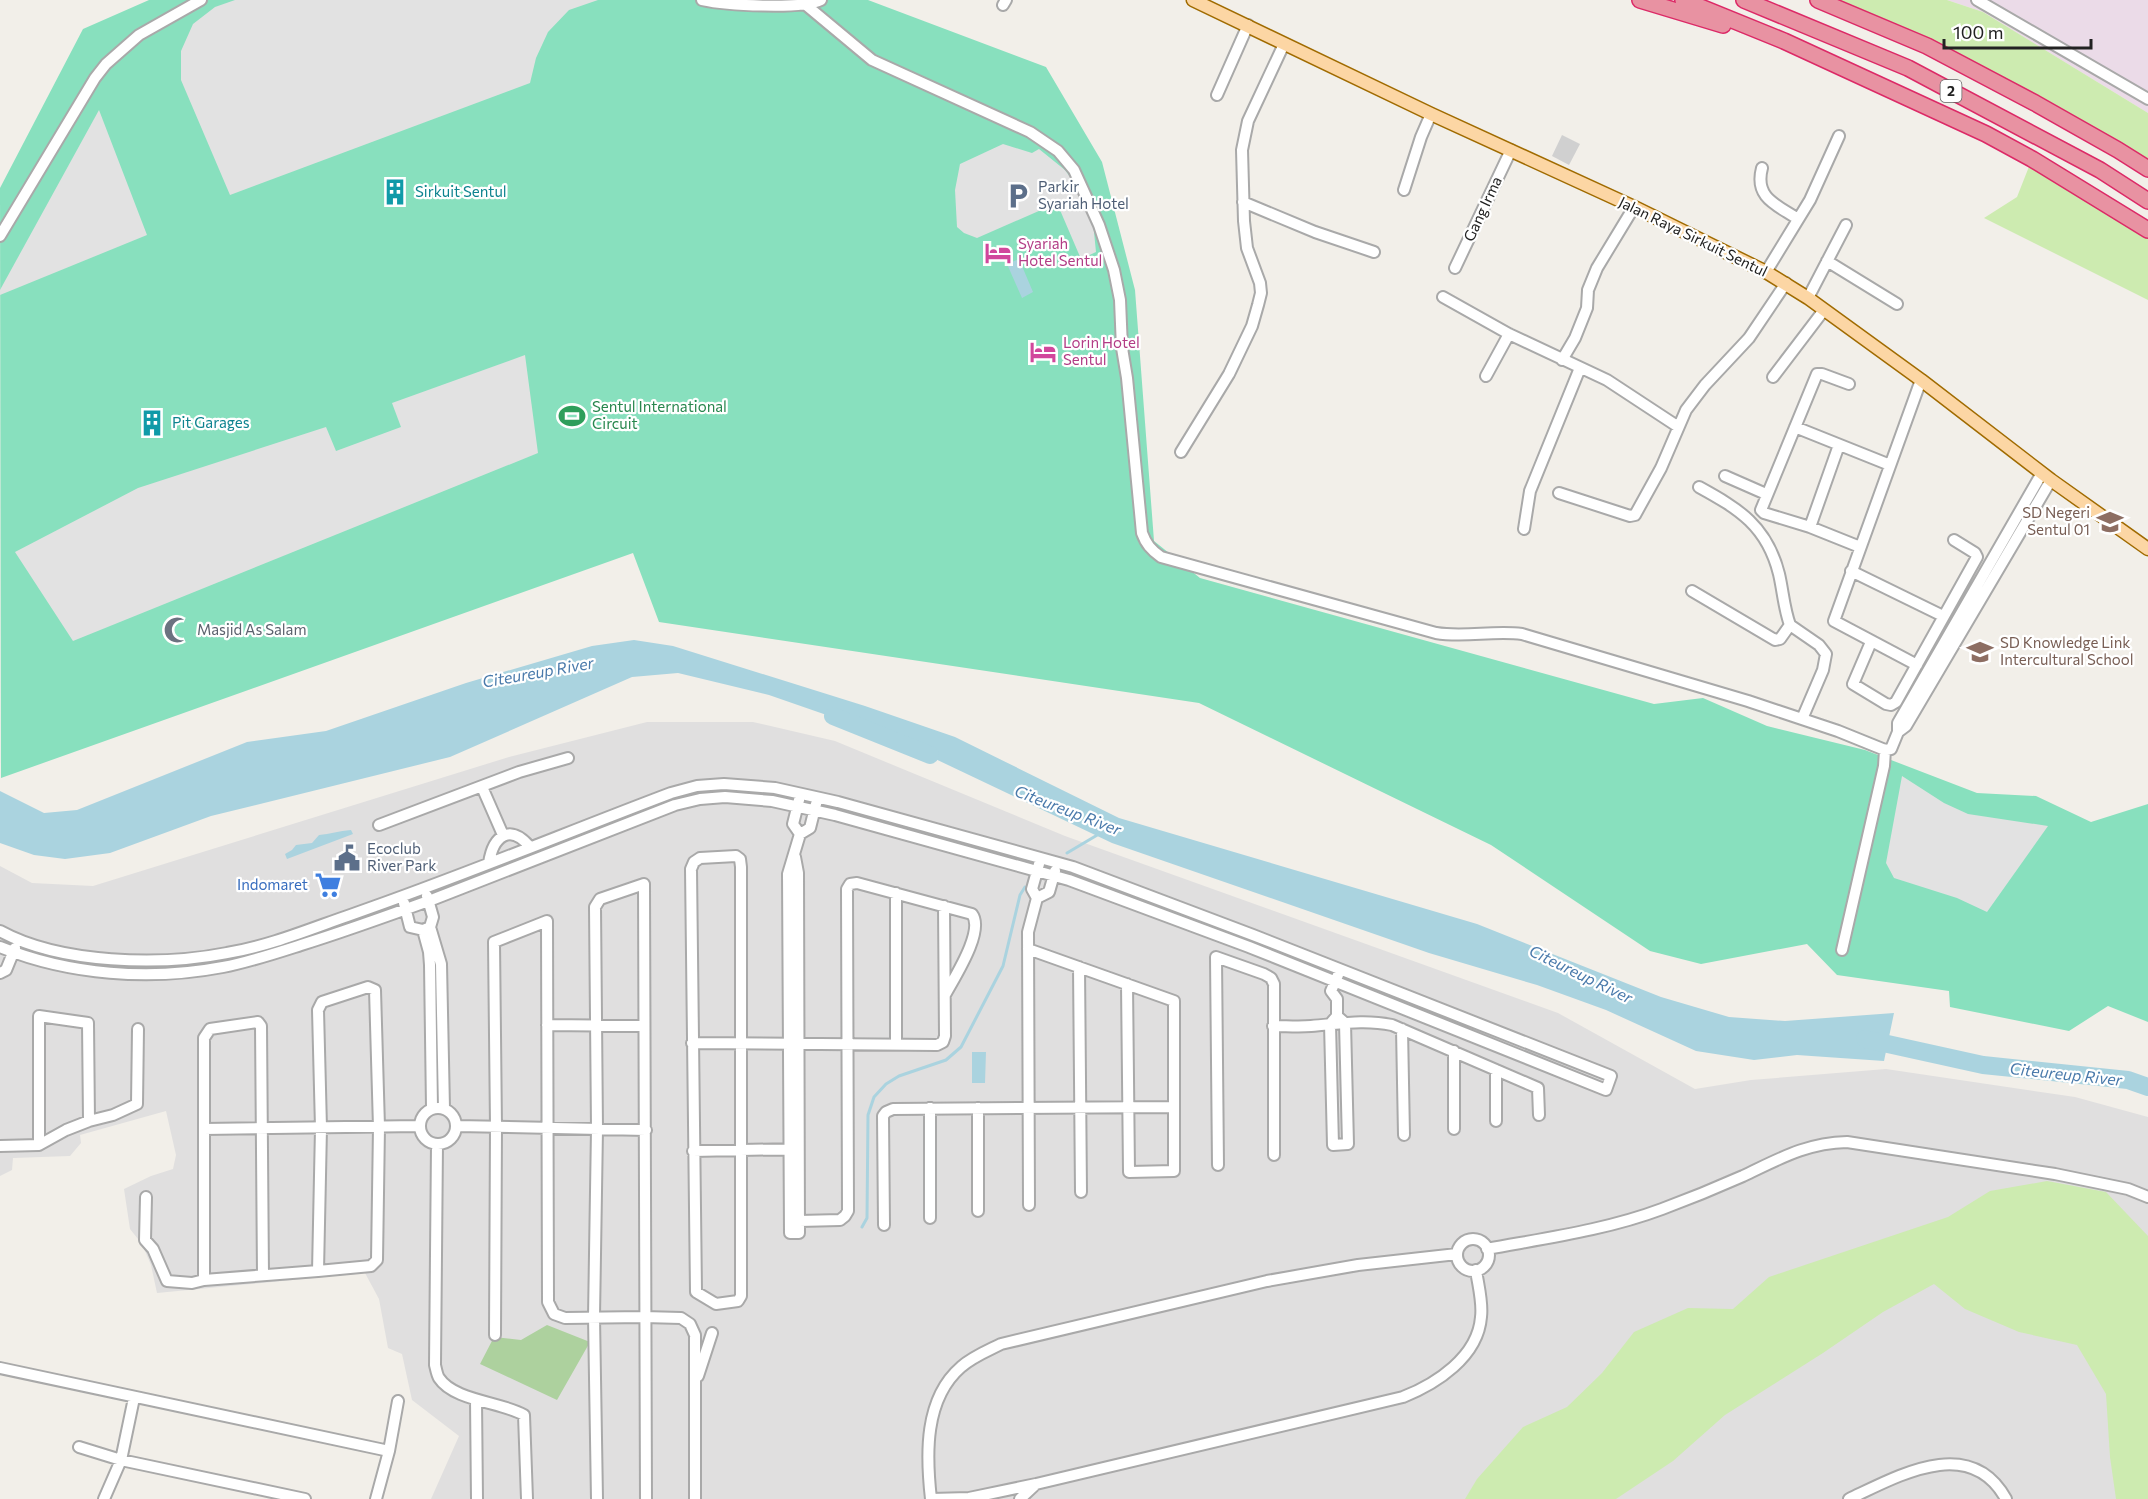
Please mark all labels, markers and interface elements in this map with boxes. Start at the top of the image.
scale bar [1944,12,2091,50]
text: 100 m [1953,21,2003,43]
road number: 2 [1940,80,1962,102]
street label: Gang Irma [1459,173,1505,244]
building icon: Sirkuit Sentul [380,177,410,207]
place label: Parkir Syariah Hotel [1038,177,1129,212]
parking icon: Parkir Syariah Hotel [1003,181,1033,211]
place label: Sirkuit Sentul [415,182,507,200]
street label: Jalan Raya Sirkuit Sentul [1616,192,1771,280]
place label: Syariah Hotel Sentul [1018,234,1102,269]
hotel icon: Syariah Hotel Sentul [983,238,1013,268]
place label: Lorin Hotel Sentul [1063,333,1140,368]
hotel icon: Lorin Hotel Sentul [1028,337,1058,367]
place label: Sentul International Circuit [592,397,727,432]
sports icon: Sentul International Circuit [557,401,587,431]
building icon: Pit Garages [137,408,167,438]
place label: Pit Garages [172,413,250,431]
place label: SD Negeri Sentul 01 [2022,503,2090,538]
school or university icon: SD Negeri Sentul 01 [2095,507,2125,537]
mosque icon: Masjid As Salam [162,615,192,645]
place label: Masjid As Salam [197,620,307,638]
place label: SD Knowledge Link Intercultural School [2000,633,2134,668]
school or university icon: SD Knowledge Link Intercultural School [1965,637,1995,667]
water label: Citeureup River [481,652,596,691]
water label: Citeureup River [1012,780,1125,839]
place label: Ecoclub River Park [367,839,437,874]
public building icon: Ecoclub River Park [332,843,362,873]
supermarket icon: Indomaret [313,870,343,900]
place label: Indomaret [237,875,308,893]
water label: Citeureup River [1526,940,1637,1007]
water label: Citeureup River [2009,1058,2124,1089]

